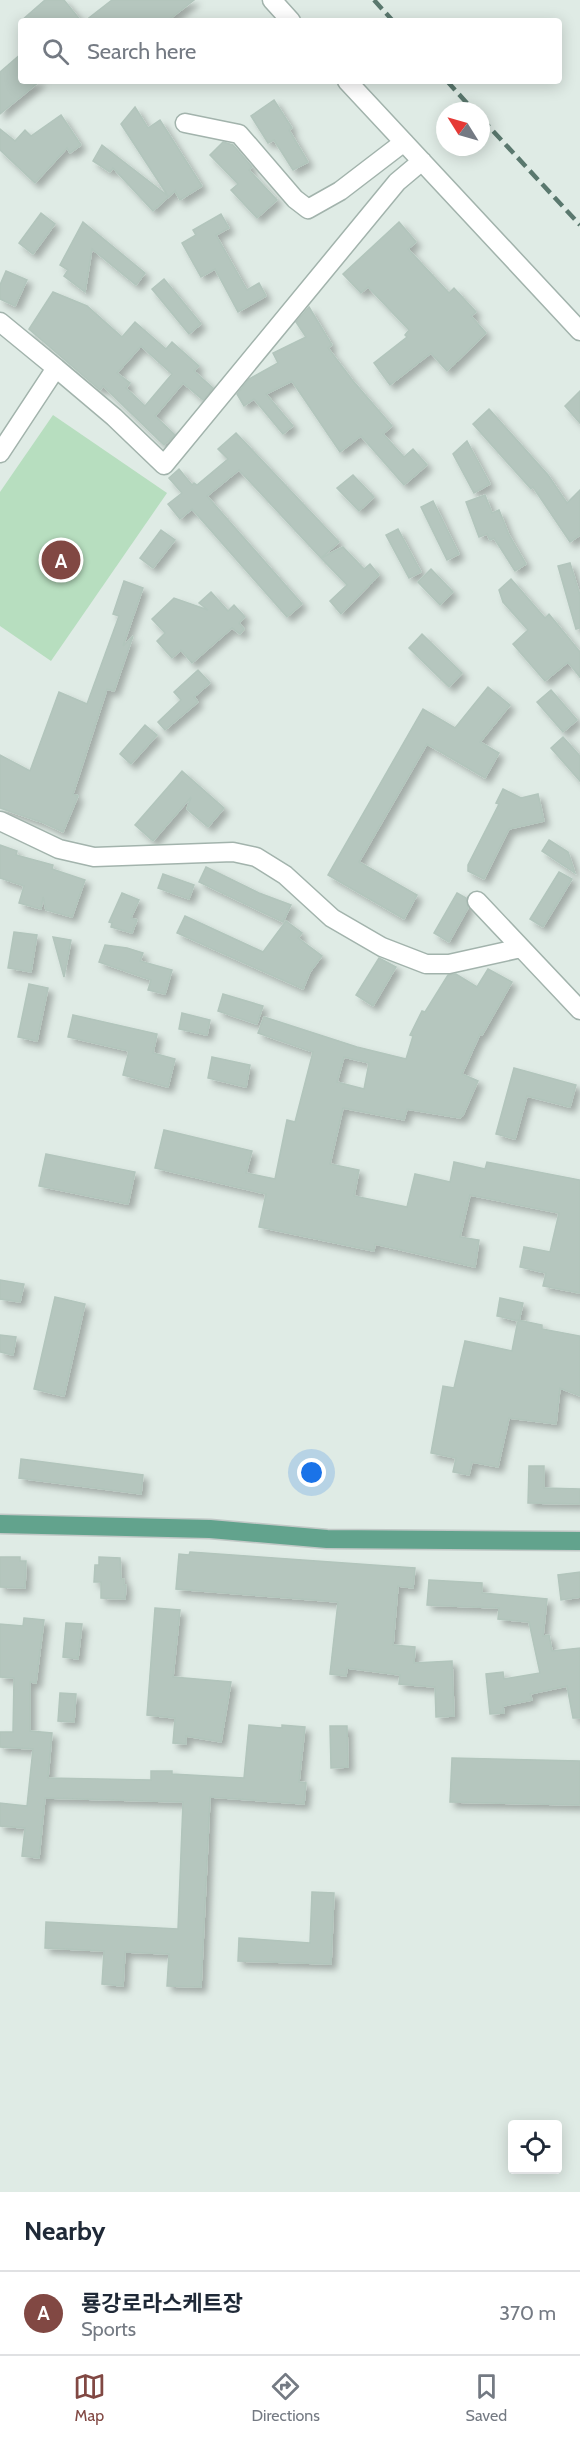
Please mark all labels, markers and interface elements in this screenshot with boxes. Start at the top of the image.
search box [18,18,562,84]
icon: search [39,35,72,68]
text: Search here [87,38,196,65]
north arrow [436,102,490,156]
pin: A [42,538,80,582]
your location [297,1458,326,1487]
map controls [508,2120,562,2174]
button: locate [508,2120,562,2174]
text: Nearby [24,2215,105,2247]
text: 룡강로라스케트장 [81,2290,243,2317]
text: A [37,2301,50,2325]
text: 370 m [499,2301,556,2325]
text: Sports [81,2317,136,2341]
tab: Map [73,2370,106,2425]
tab: Directions [252,2370,320,2425]
tab: Saved [466,2370,507,2425]

